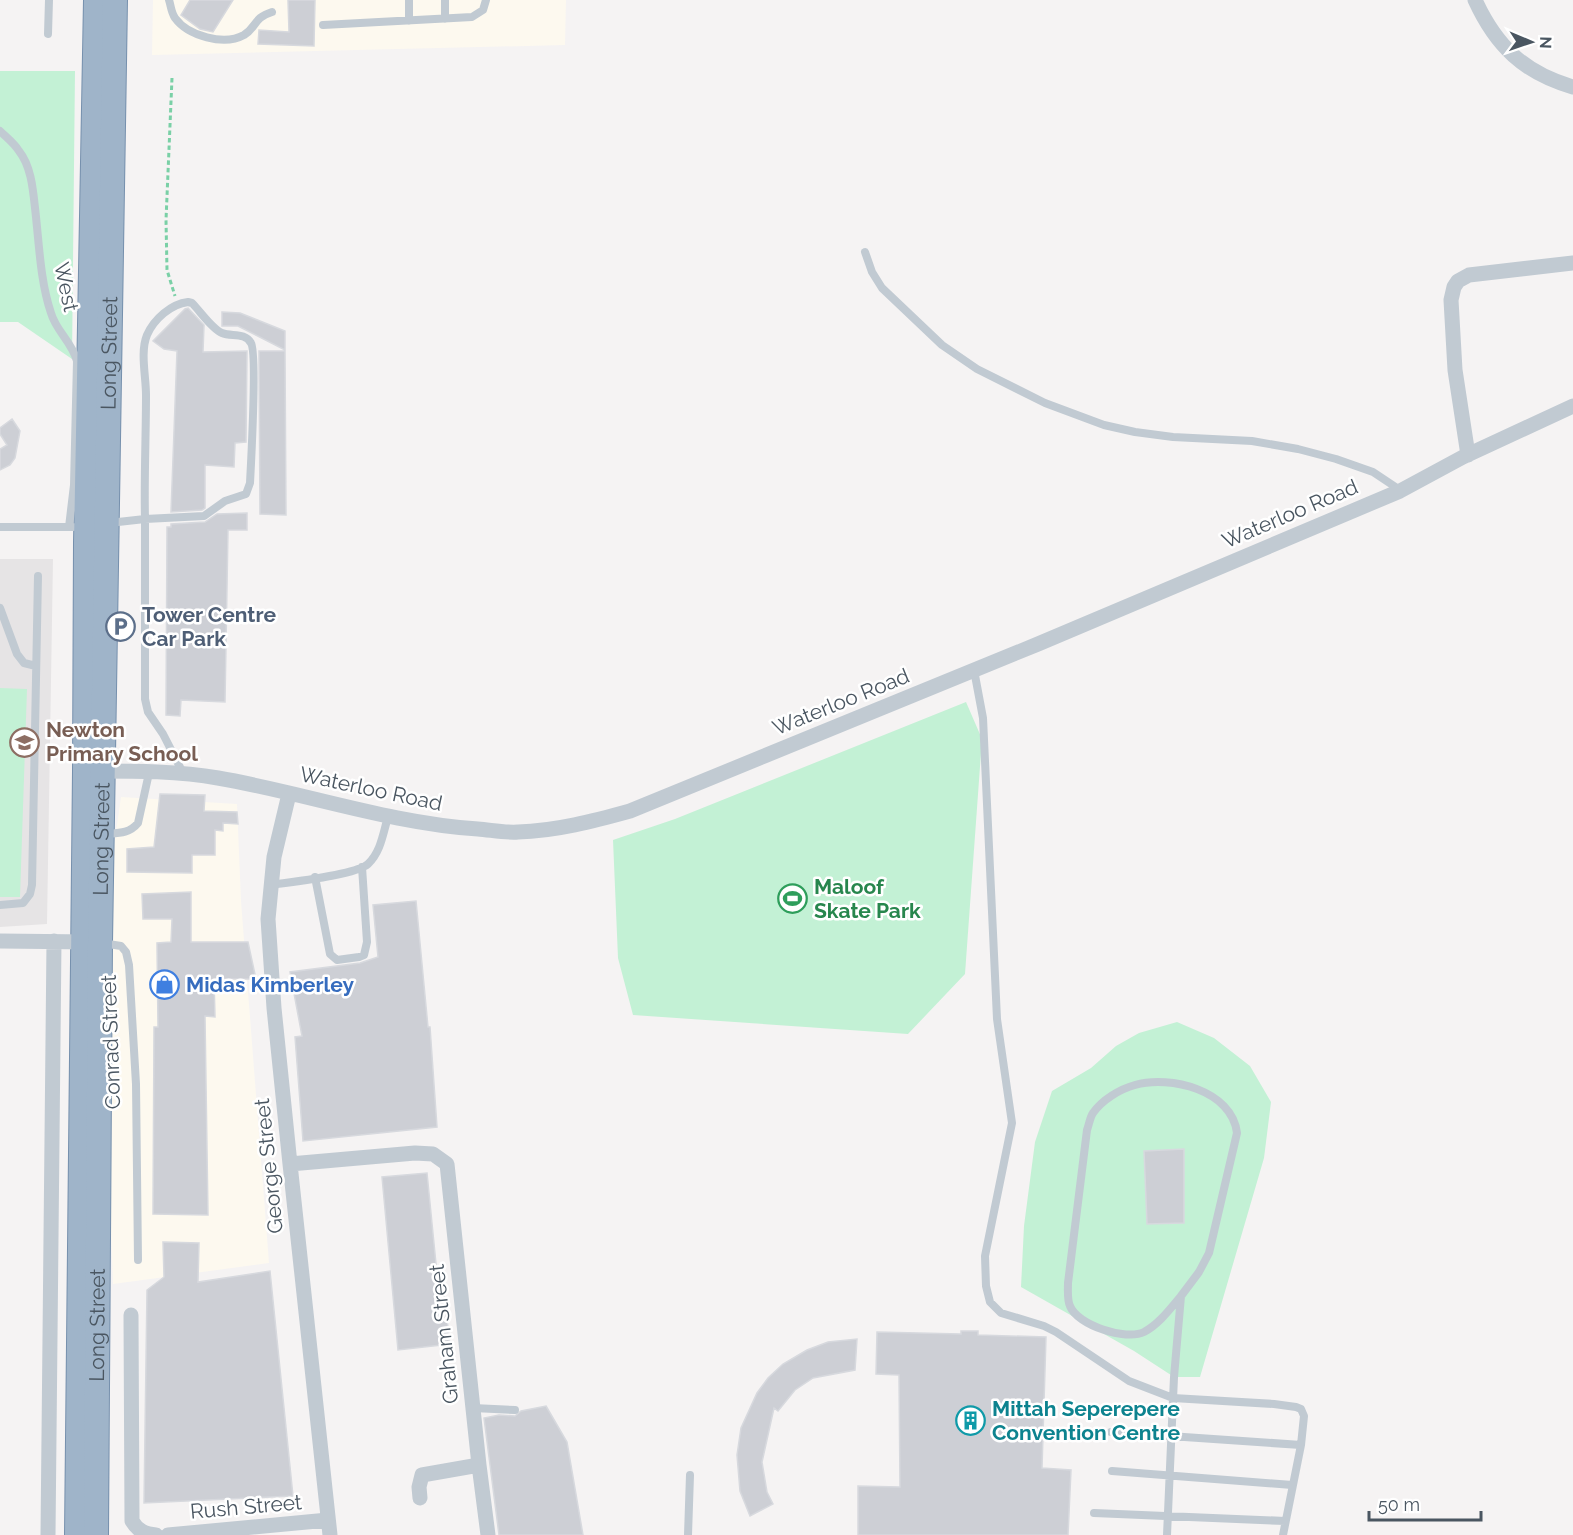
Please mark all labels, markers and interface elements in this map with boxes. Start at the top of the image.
north arrow [1501,12,1561,72]
text: N [1536,36,1555,49]
street label: West [49,260,84,314]
street label: Long Street [95,296,122,410]
street label: Waterloo Road [1218,474,1362,553]
place label: Tower Centre Car Park [142,602,276,651]
parking icon: Tower Centre Car Park [105,611,137,643]
street label: Waterloo Road [769,663,913,740]
place label: Newton Primary School [46,717,198,766]
school or university icon: Newton Primary School [9,726,41,758]
street label: Waterloo Road [297,761,445,816]
street label: Long Street [88,782,115,896]
place label: Maloof Skate Park [814,874,921,923]
sports icon: Maloof Skate Park [777,883,809,915]
shop icon: Midas Kimberley [149,969,181,1001]
place label: Midas Kimberley [186,972,354,997]
street label: Conrad Street [96,974,125,1110]
street label: George Street [249,1097,288,1235]
street label: Graham Street [424,1263,463,1405]
street label: Long Street [84,1268,110,1382]
place label: Mittah Seperepere Convention Centre [992,1396,1180,1445]
building icon: Mittah Seperepere Convention Centre [955,1405,987,1437]
scale bar [1369,1484,1482,1522]
street label: Rush Street [189,1489,303,1524]
text: 50 m [1378,1494,1420,1515]

